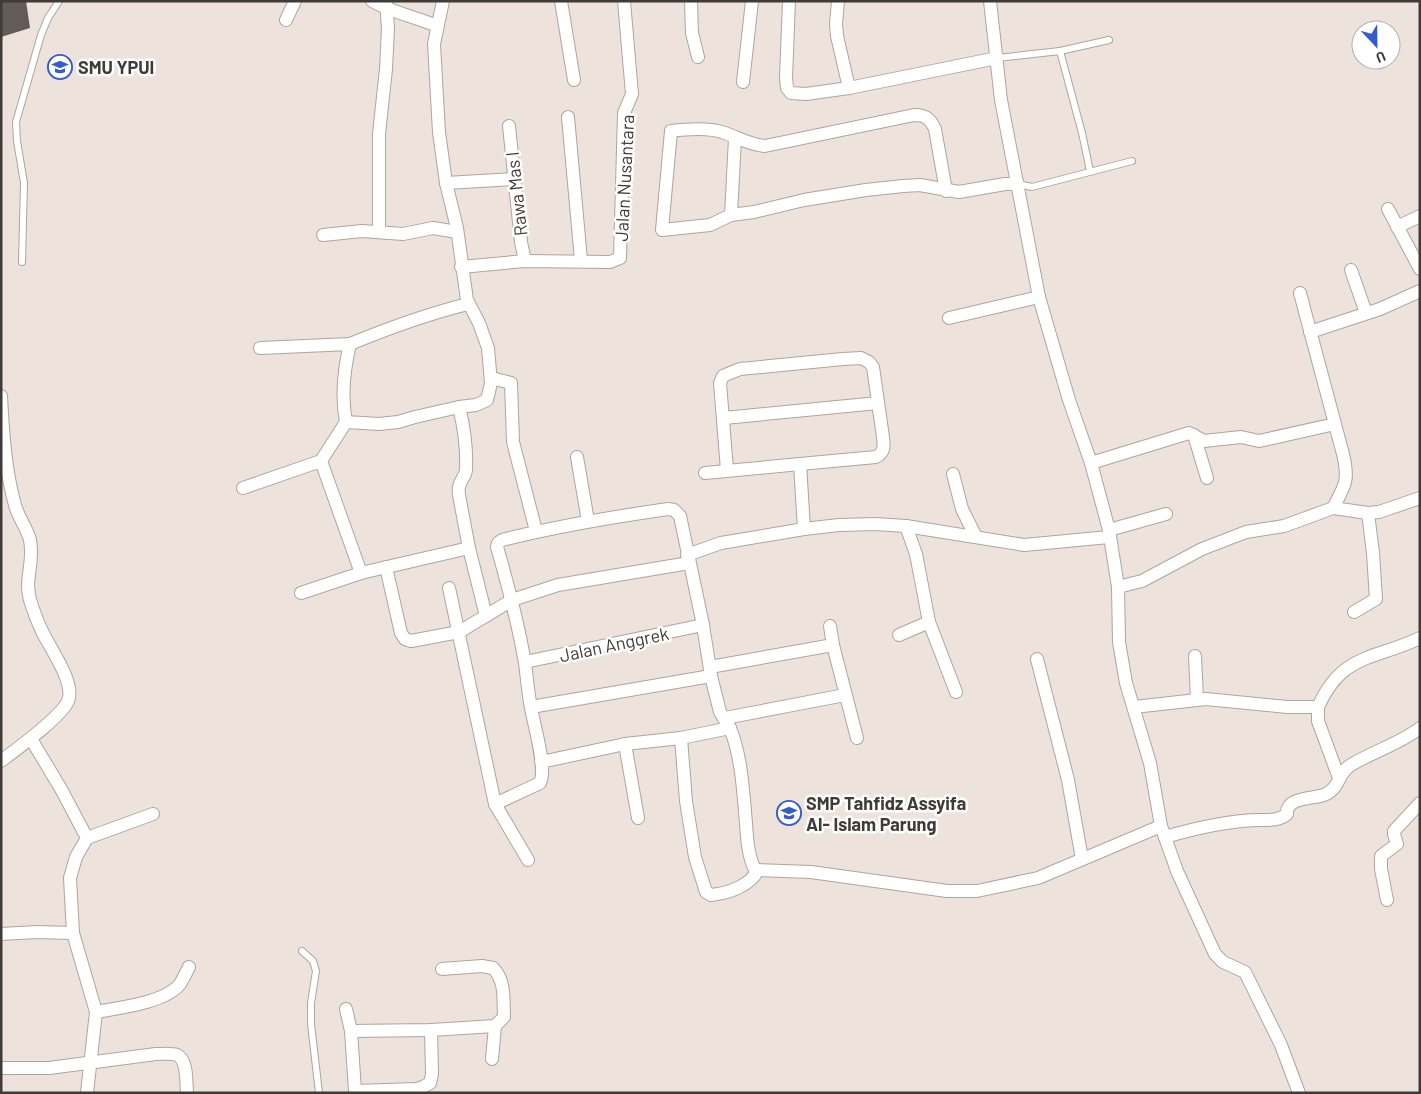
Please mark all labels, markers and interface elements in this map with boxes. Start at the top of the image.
north arrow [1351,20,1401,70]
text: U [1374,48,1388,67]
school or university icon: SMU YPUI [47,54,73,80]
place label: SMU YPUI [78,56,154,78]
street label: Jalan Nusantara [610,114,638,242]
street label: Rawa Mas I [501,151,531,237]
street label: Jalan Anggrek [557,622,671,666]
place label: SMP Tahfidz Assyifa Al- Islam Parung [806,792,966,835]
school or university icon: SMP Tahfidz Assyifa Al- Islam Parung [776,800,802,826]

